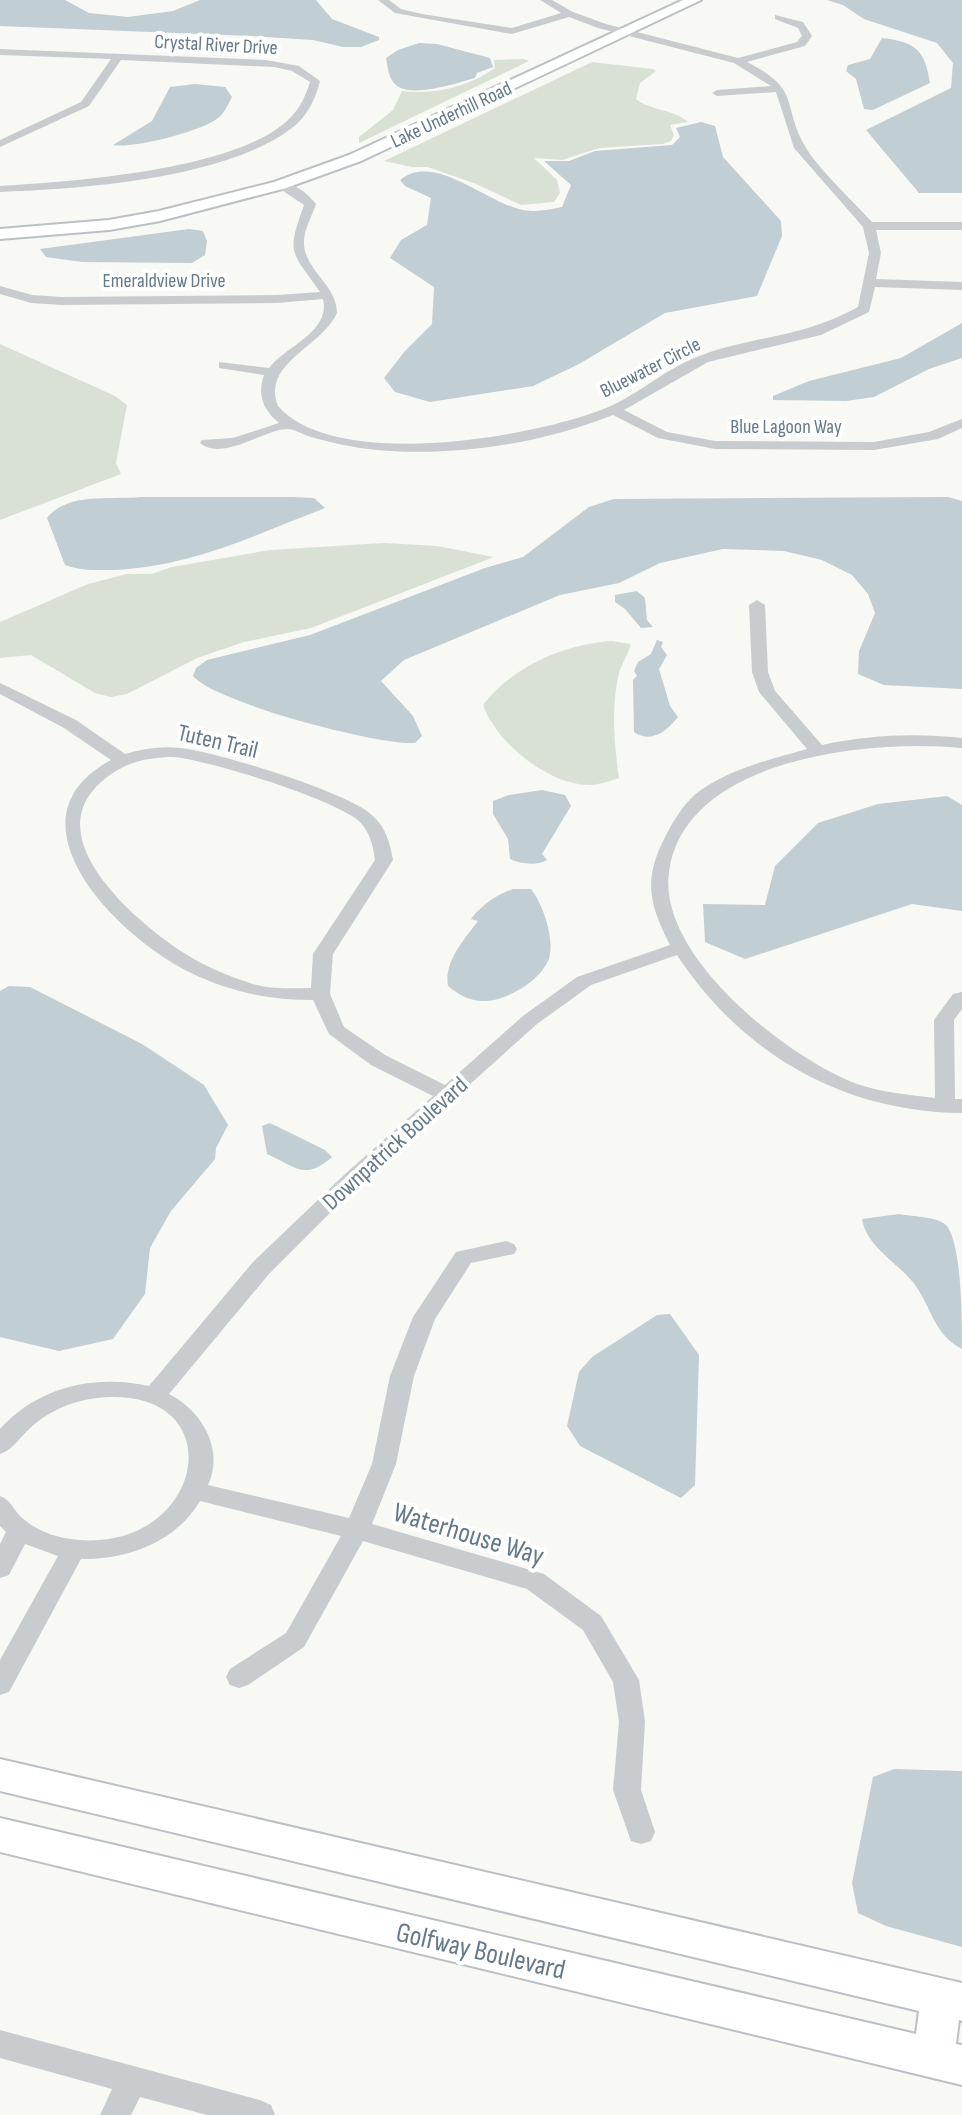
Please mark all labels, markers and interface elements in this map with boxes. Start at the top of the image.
street label: Crystal River Drive [154,30,278,60]
street label: Lake Underhill Road [387,76,516,153]
street label: Emeraldview Drive [102,269,226,293]
street label: Bluewater Circle [596,332,705,403]
street label: Blue Lagoon Way [730,415,842,439]
street label: Tuten Trail [175,718,261,765]
street label: Downpatrick Boulevard [317,1071,474,1216]
street label: Waterhouse Way [389,1496,548,1573]
street label: Golfway Boulevard [393,1916,568,1987]

